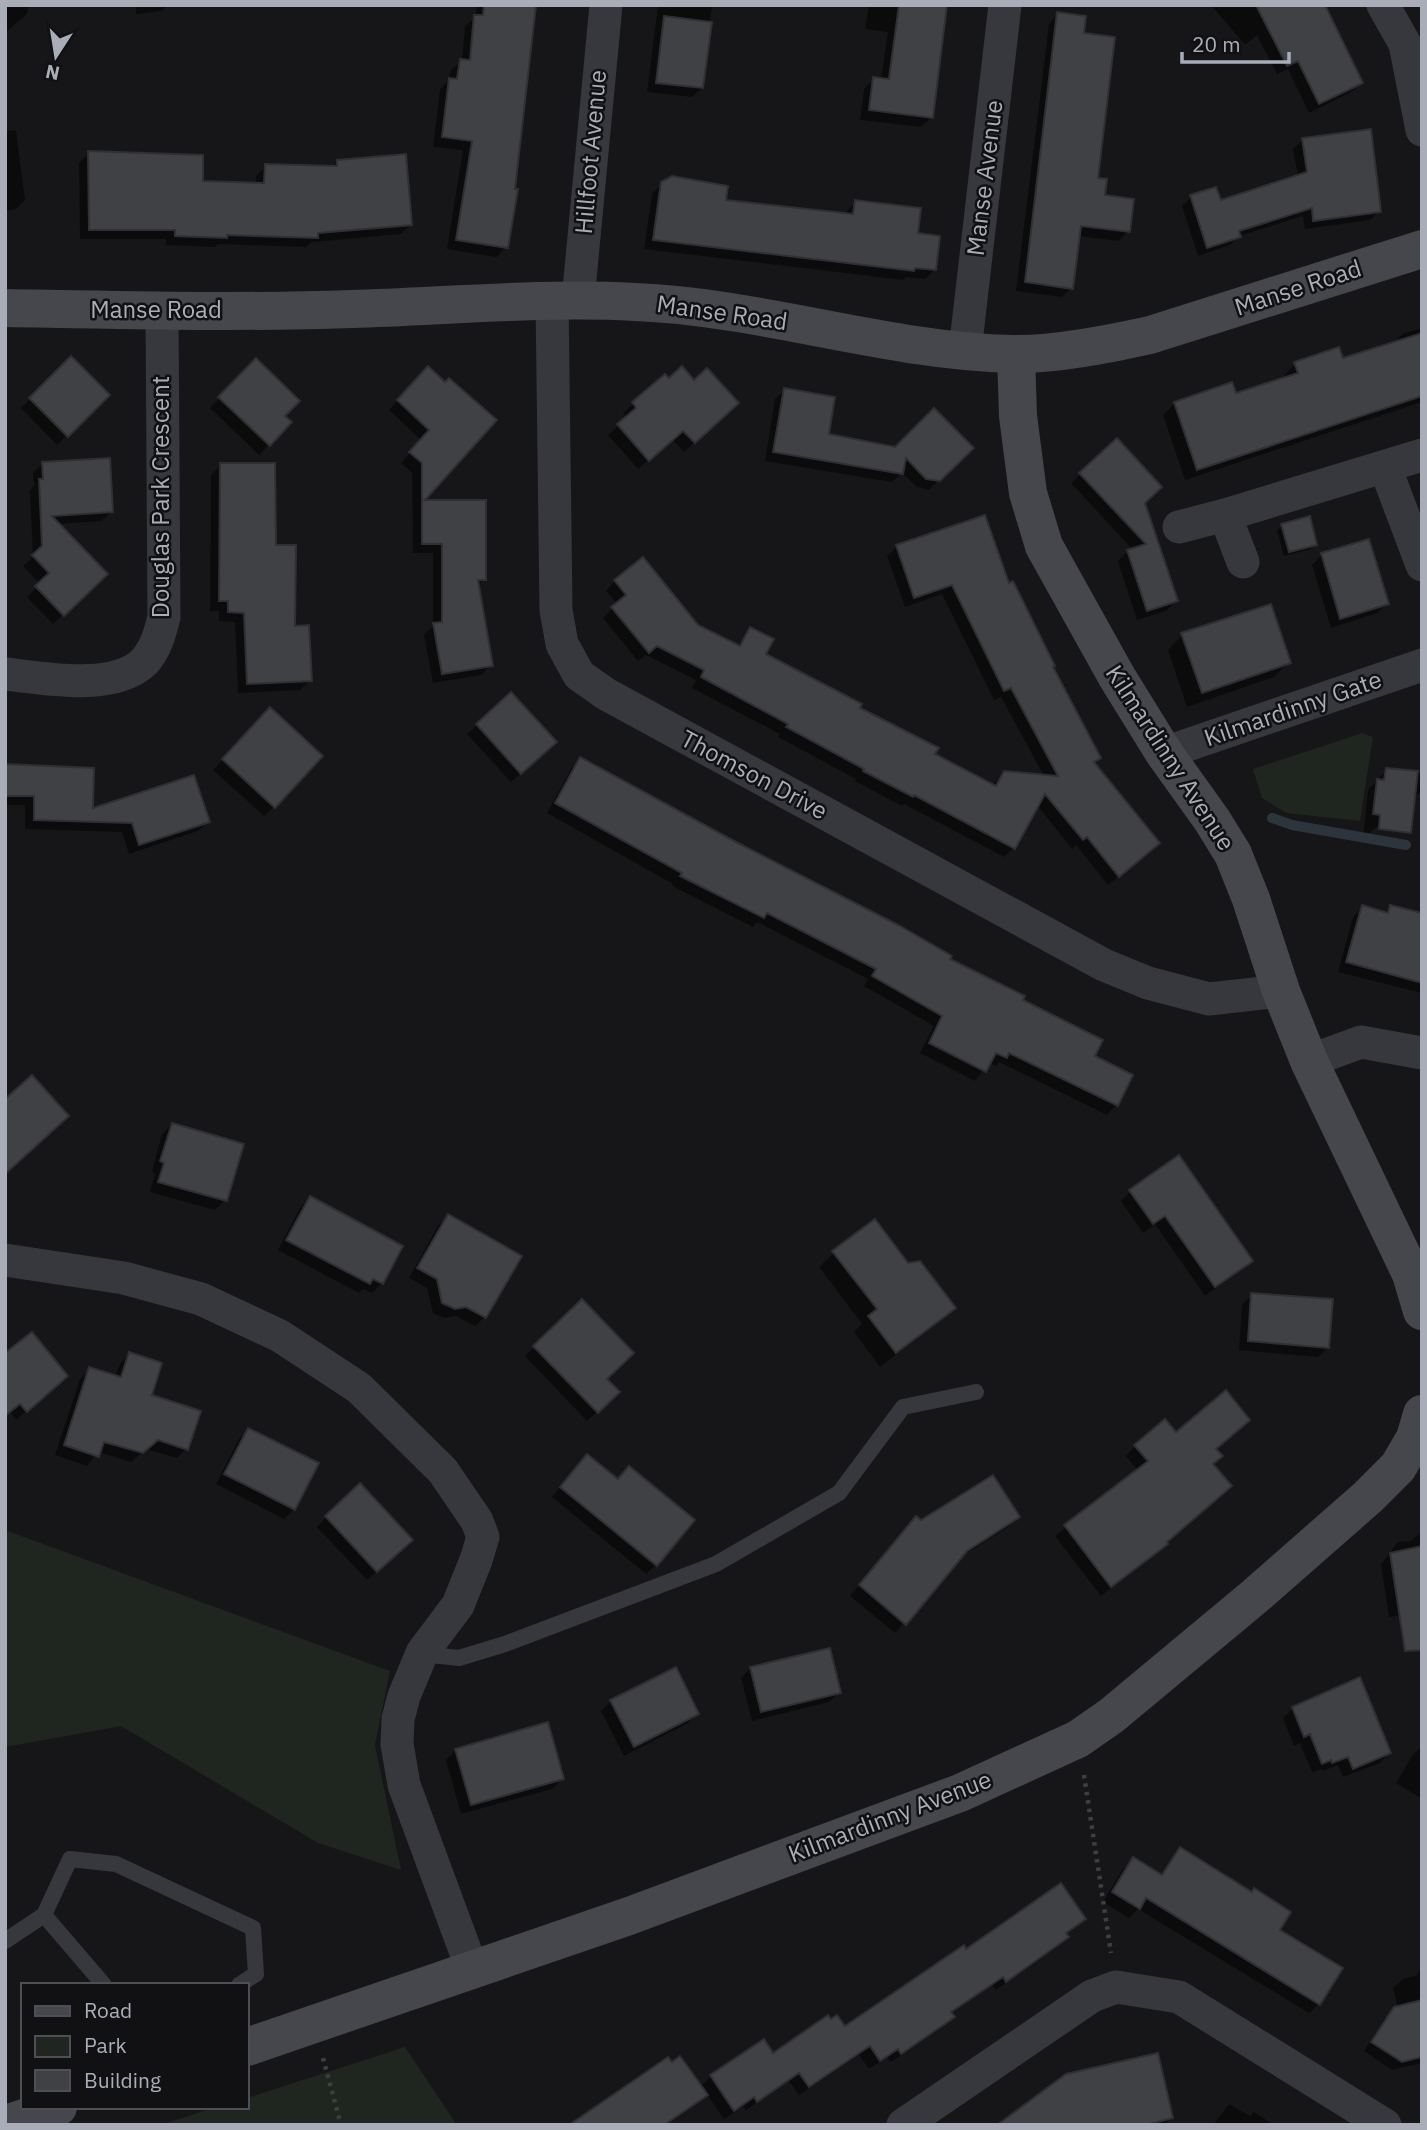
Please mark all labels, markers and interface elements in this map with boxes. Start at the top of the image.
north arrow [21,21,91,91]
scale bar [1182,21,1289,65]
text: 20 m [1192,30,1241,58]
text: N [43,59,62,86]
street label: Hillfoot Avenue [567,68,613,235]
street label: Manse Avenue [959,98,1009,258]
street label: Manse Road [1230,251,1365,323]
street label: Manse Road [655,287,790,337]
street label: Manse Road [90,293,222,325]
street label: Douglas Park Crescent [144,376,176,618]
street label: Kilmardinny Avenue [1099,659,1243,856]
street label: Kilmardinny Gate [1200,663,1386,753]
street label: Thomson Drive [675,722,833,826]
street label: Kilmardinny Avenue [784,1763,996,1870]
legend [21,1983,248,2109]
text: Road [84,1996,132,2024]
text: Park [84,2031,127,2059]
text: Building [84,2066,161,2094]

